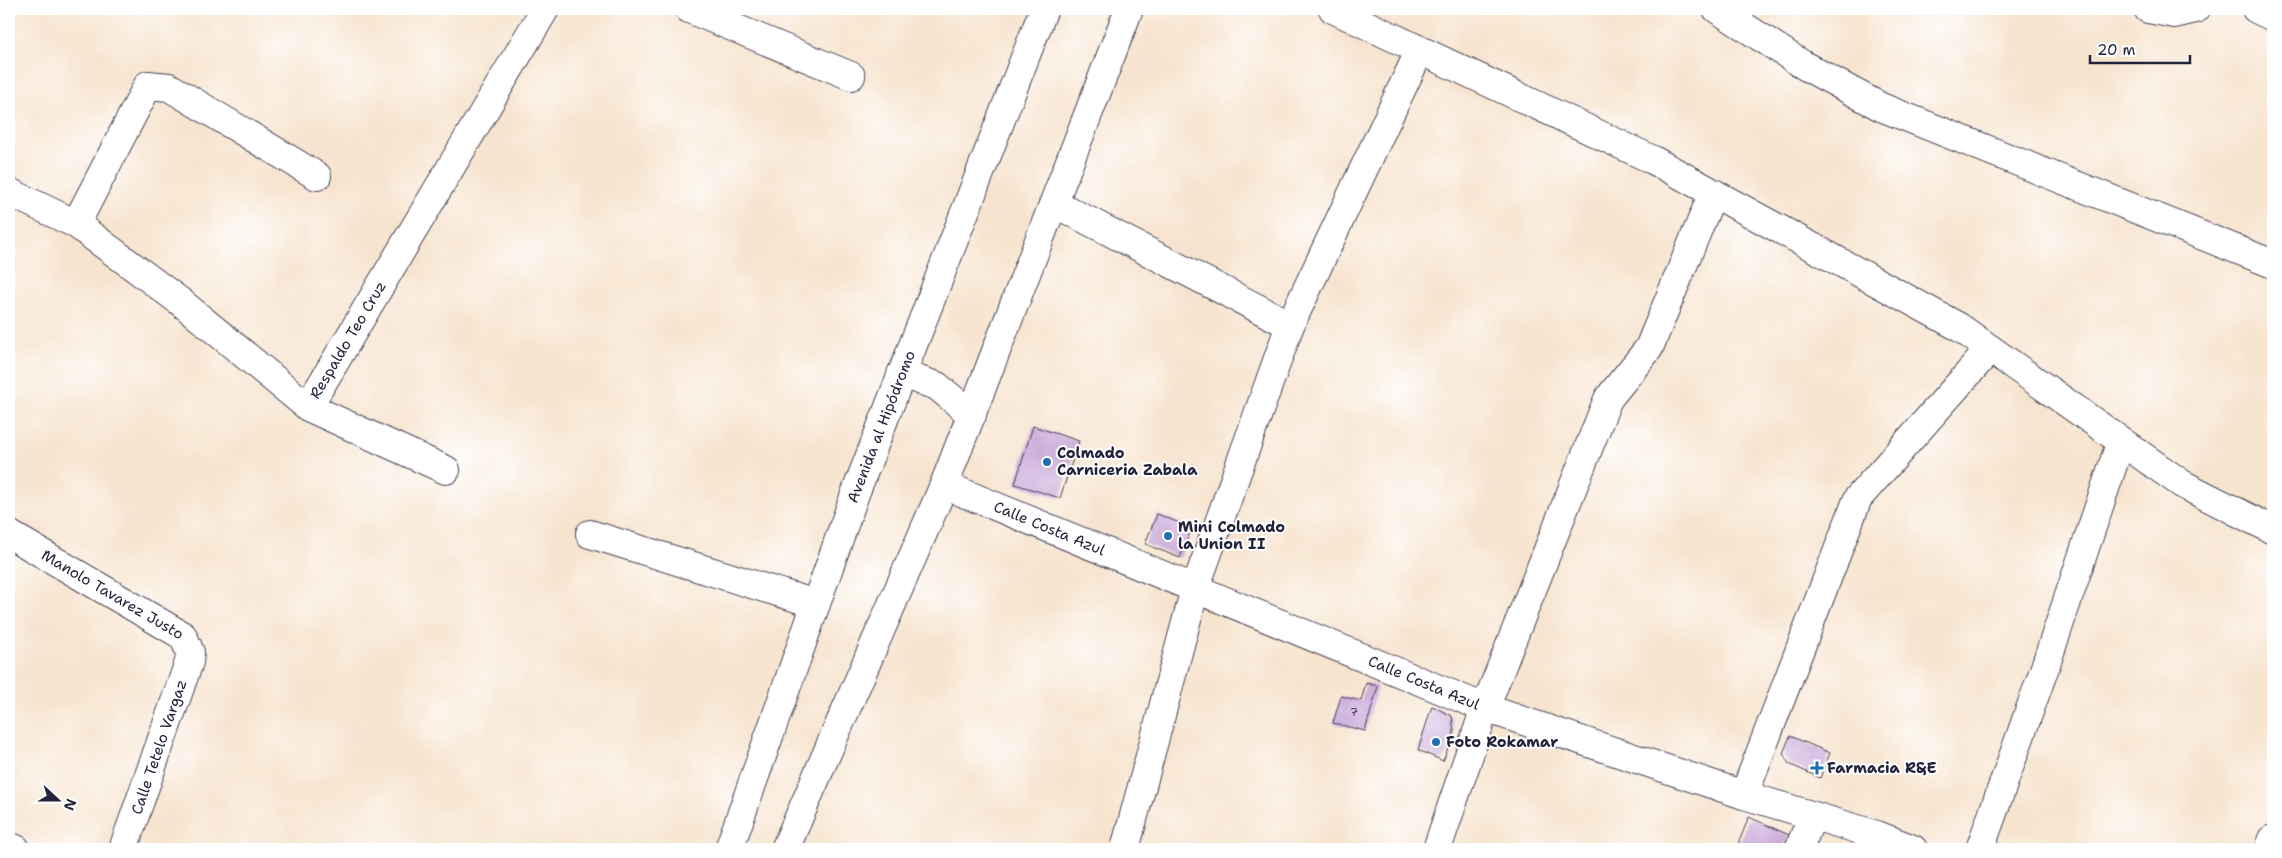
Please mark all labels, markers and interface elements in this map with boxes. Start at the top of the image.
scale bar [2090,32,2190,64]
text: 20 m [2097,40,2136,60]
street label: Respaldo Teo Cruz [305,277,391,403]
street label: Avenida al Hipódromo [843,347,920,506]
place label: Colmado Carniceria Zabala [1057,443,1198,480]
marker: Colmado Carniceria Zabala [1041,456,1053,468]
street label: Calle Costa Azul [991,497,1109,561]
place label: Mini Colmado la Union II [1178,517,1285,554]
marker: Mini Colmado la Union II [1162,530,1174,542]
street label: Manolo Tavarez Justo [38,545,187,644]
street label: Calle Costa Azul [1365,651,1483,715]
street label: Calle Tetelo Vargaz [127,677,191,817]
house number: 7 [1350,704,1358,720]
place label: Foto Rokamar [1446,732,1558,752]
marker: Foto Rokamar [1430,736,1442,748]
place label: Farmacia R&E [1827,758,1936,778]
marker: Farmacia R&E [1811,762,1823,774]
north arrow [32,776,82,826]
text: N [60,796,81,813]

